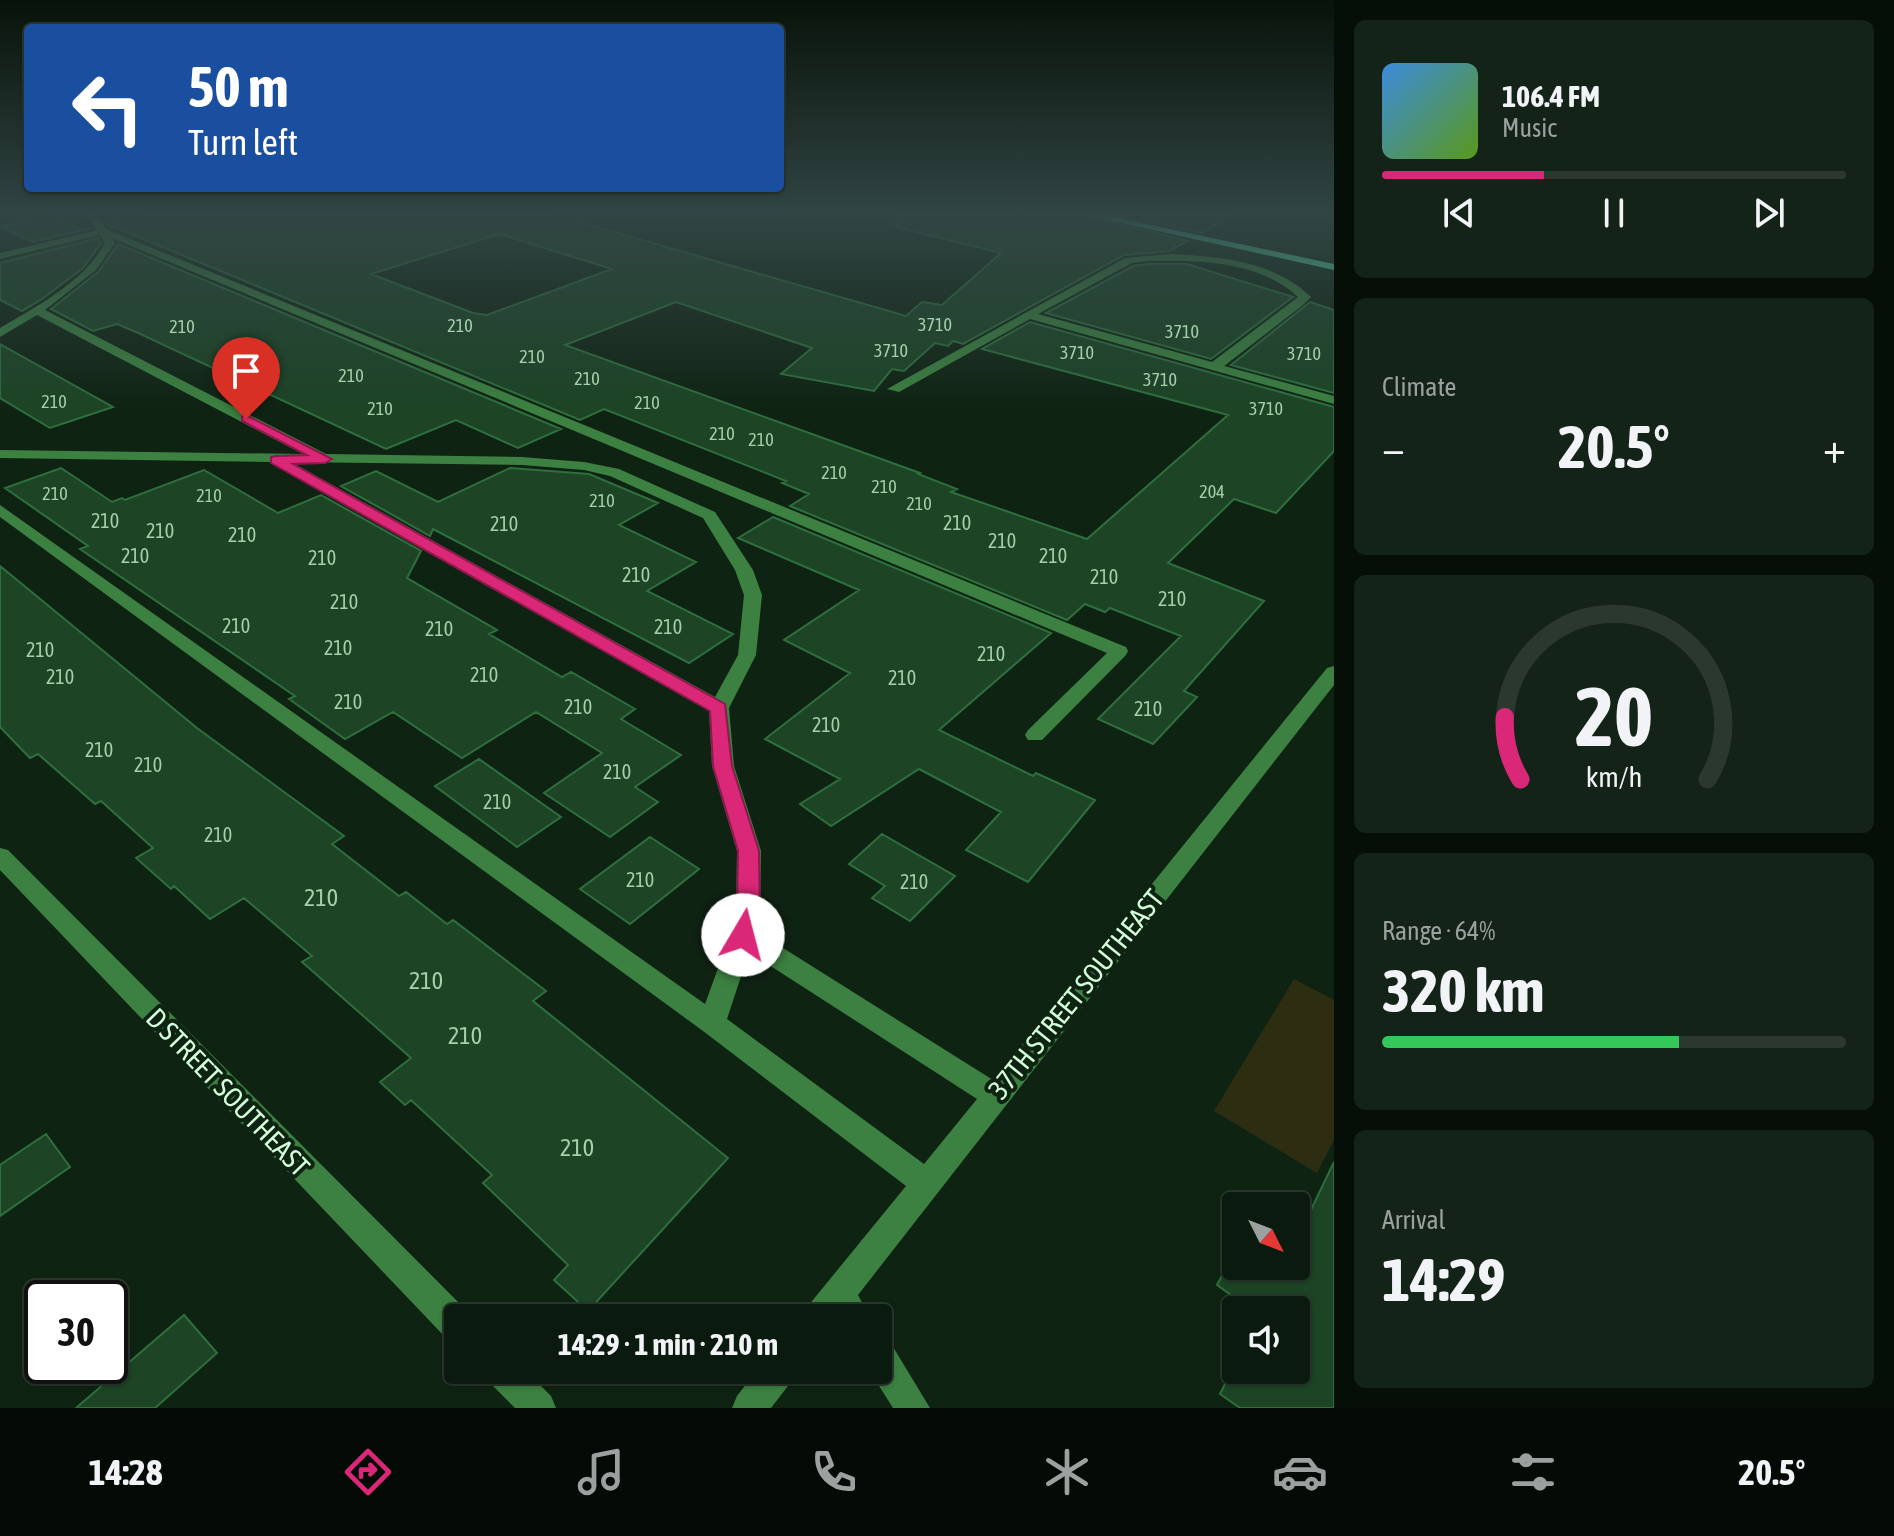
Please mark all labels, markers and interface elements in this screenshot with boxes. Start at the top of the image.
text: 50 m [188,55,289,119]
icon: left [56,56,160,160]
text: 106.4 FM [1502,79,1600,113]
text: Music [1502,113,1557,143]
text: Turn left [188,121,298,163]
icon: previous [1437,191,1481,235]
icon: pause [1592,191,1636,235]
icon: next [1747,191,1791,235]
house number: 3710 [918,314,952,335]
house number: 210 [447,315,473,336]
house number: 210 [169,316,195,337]
house number: 3710 [1165,321,1199,342]
pin [212,337,280,419]
house number: 3710 [874,340,908,361]
house number: 3710 [1060,342,1094,363]
house number: 3710 [1287,343,1321,364]
house number: 210 [519,346,545,367]
icon: arrive [224,349,268,393]
house number: 210 [338,365,364,386]
house number: 210 [574,368,600,389]
house number: 3710 [1143,369,1177,390]
text: Climate [1382,372,1456,402]
house number: 210 [41,391,67,412]
house number: 210 [634,392,660,413]
house number: 210 [367,398,393,419]
house number: 3710 [1249,398,1283,419]
text: 20.5° [1558,412,1670,481]
text: − [1382,422,1405,472]
text: + [1823,422,1846,472]
house number: 210 [709,423,735,444]
house number: 210 [748,429,774,450]
house number: 210 [821,462,847,483]
house number: 210 [871,476,897,497]
house number: 204 [1199,481,1225,502]
house number: 210 [42,483,68,504]
house number: 210 [196,485,222,506]
house number: 210 [589,490,615,511]
house number: 210 [906,493,932,514]
house number: 210 [91,509,119,532]
house number: 210 [943,511,971,534]
house number: 210 [490,512,518,535]
house number: 210 [146,519,174,542]
house number: 210 [228,523,256,546]
house number: 210 [988,529,1016,552]
house number: 210 [121,544,149,567]
house number: 210 [1039,544,1067,567]
house number: 210 [308,546,336,569]
house number: 210 [622,563,650,586]
house number: 210 [1090,565,1118,588]
house number: 210 [1158,587,1186,610]
house number: 210 [330,590,358,613]
house number: 210 [222,614,250,637]
house number: 210 [654,615,682,638]
house number: 210 [425,617,453,640]
house number: 210 [324,636,352,659]
house number: 210 [26,638,54,661]
house number: 210 [977,642,1005,665]
house number: 210 [470,663,498,686]
house number: 210 [46,665,74,688]
house number: 210 [888,666,916,689]
text: 20 [1575,668,1653,764]
house number: 210 [334,690,362,713]
house number: 210 [564,695,592,718]
house number: 210 [1134,697,1162,720]
house number: 210 [812,713,840,736]
house number: 210 [85,738,113,761]
house number: 210 [134,753,162,776]
house number: 210 [603,760,631,783]
text: km/h [1586,760,1642,793]
house number: 210 [483,790,511,813]
house number: 210 [204,823,232,846]
house number: 210 [626,868,654,891]
house number: 210 [900,870,928,893]
street label: 37TH STREET SOUTHEAST [982,883,1170,1105]
house number: 210 [304,884,338,911]
position arrow [701,893,785,977]
text: Range · 64% [1382,916,1495,946]
text: 320 km [1382,956,1544,1025]
house number: 210 [409,967,443,994]
street label: D STREET SOUTHEAST [140,1002,316,1182]
house number: 210 [448,1022,482,1049]
house number: 210 [560,1134,594,1161]
north arrow [1222,1192,1310,1280]
map controls [1222,1192,1310,1384]
text: Arrival [1382,1205,1446,1235]
text: 14:29 [1382,1245,1505,1314]
speed limit sign: 30 [24,1280,128,1384]
button: sound [1222,1296,1310,1384]
text: 14:29 · 1 min · 210 m [558,1327,778,1361]
icon: directions [340,1444,396,1500]
icon: music [573,1444,629,1500]
icon: phone [806,1444,862,1500]
icon: climate [1039,1444,1095,1500]
icon: car [1272,1444,1328,1500]
icon: filters [1505,1444,1561,1500]
text: 14:28 [89,1451,163,1493]
text: 20.5° [1738,1451,1805,1493]

